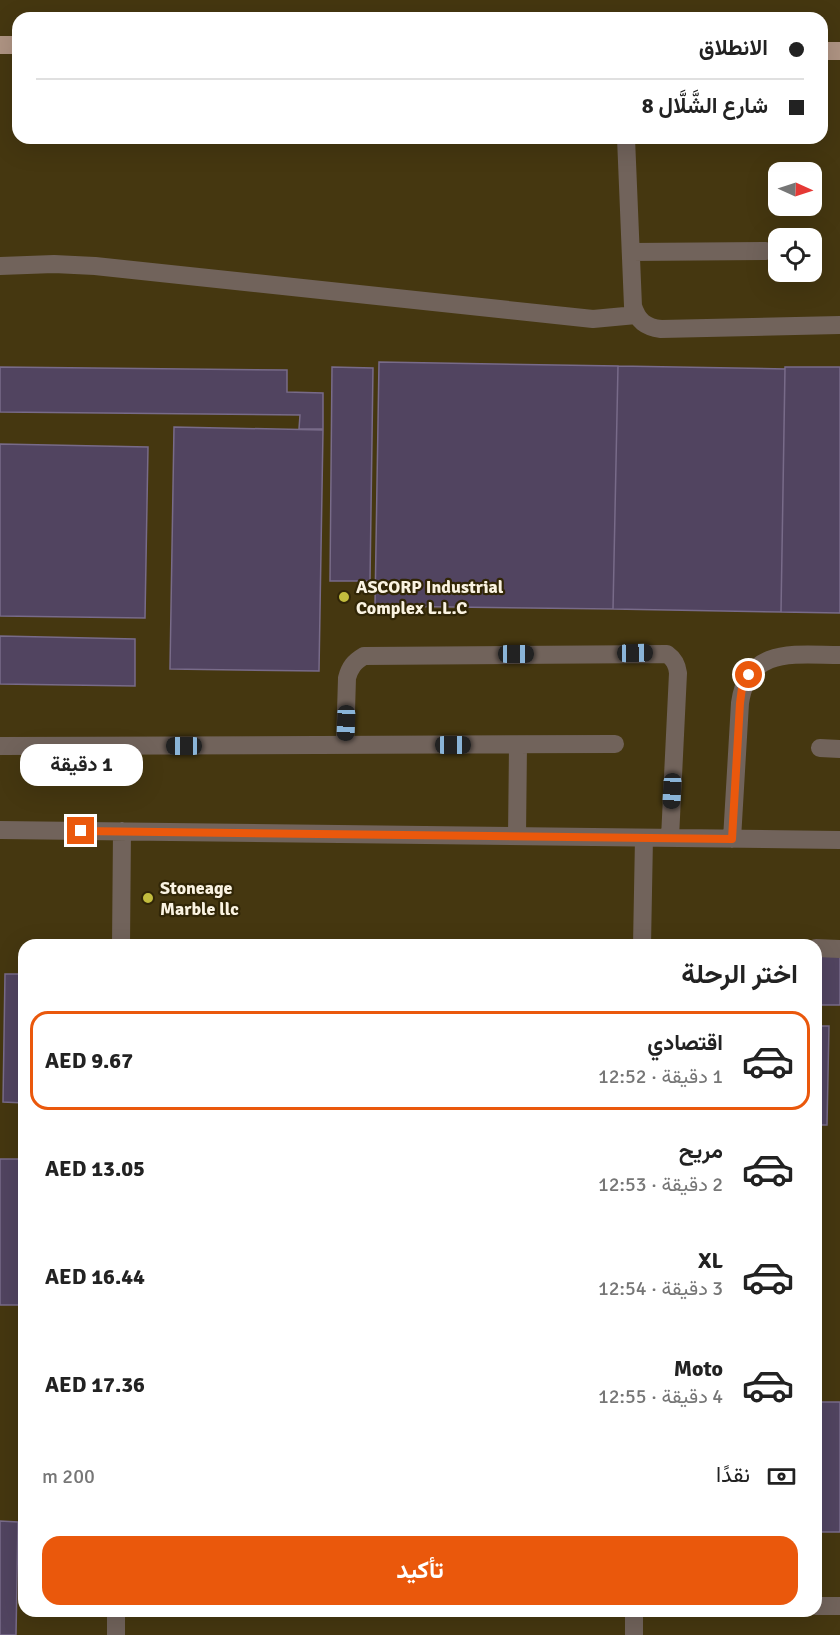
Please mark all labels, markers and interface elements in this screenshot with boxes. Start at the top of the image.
text: الانطلاق [699,34,768,61]
text: شارع الشَّلَّال 8 [642,92,768,119]
north arrow [768,162,822,216]
map controls [768,162,822,282]
button: locate [768,228,822,282]
place label: ASCORP Industrial Complex L.L.C [356,576,504,619]
marker: ASCORP Industrial Complex L.L.C [337,590,351,604]
car [617,644,653,662]
car [498,645,534,663]
route start [735,661,762,688]
car [336,705,356,741]
car [435,736,471,754]
car [166,737,202,755]
callout: 1 دقيقة [20,744,142,786]
text: 1 دقيقة [50,752,113,777]
car [662,773,682,809]
route end [67,817,94,844]
place label: Stoneage Marble llc [160,877,239,920]
marker: Stoneage Marble llc [141,891,155,905]
text: اختر الرحلة [681,958,798,991]
text: اقتصادي [647,1029,723,1056]
icon: car [741,1034,795,1088]
text: AED 9.67 [45,1047,133,1074]
text: 1 دقيقة · 12:52 [598,1064,723,1089]
text: مريح [679,1137,723,1164]
icon: car [741,1142,795,1196]
text: AED 13.05 [45,1155,145,1182]
text: 2 دقيقة · 12:53 [598,1172,723,1197]
text: XL [698,1247,723,1274]
icon: car [741,1250,795,1304]
text: AED 16.44 [45,1263,145,1290]
text: 3 دقيقة · 12:54 [598,1276,723,1301]
text: Moto [674,1355,723,1382]
icon: car [741,1358,795,1412]
text: AED 17.36 [45,1371,145,1398]
text: 4 دقيقة · 12:55 [598,1384,723,1409]
icon: cash [765,1460,798,1493]
text: نقدًا [716,1461,750,1488]
text: 200 m [42,1464,95,1489]
button: تأكيد [42,1536,798,1605]

